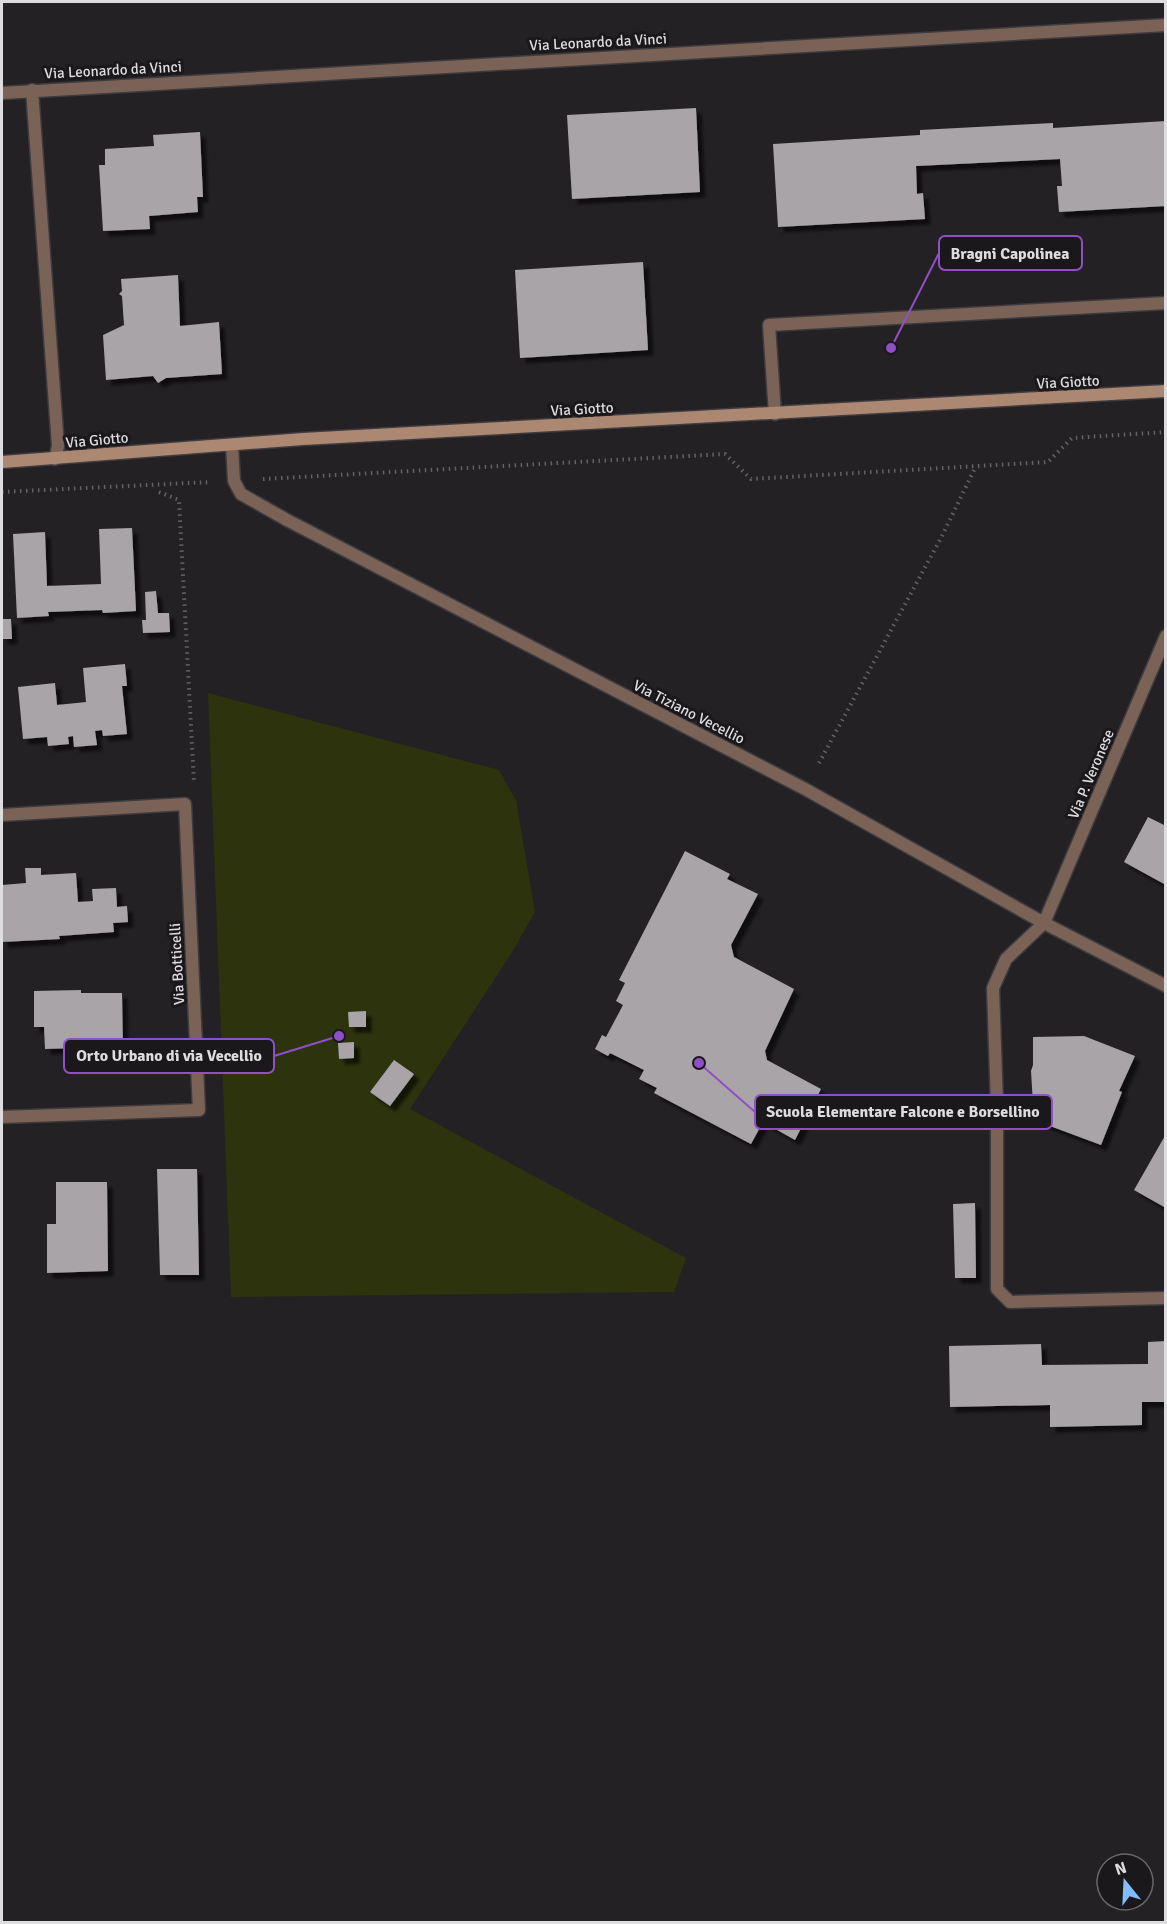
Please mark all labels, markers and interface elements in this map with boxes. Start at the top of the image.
street label: Via Leonardo da Vinci [529,29,667,55]
street label: Via Leonardo da Vinci [44,57,182,83]
callout: Bragni Capolinea [939,236,1082,270]
text: Bragni Capolinea [950,244,1070,264]
street label: Via Giotto [1036,371,1100,393]
street label: Via Giotto [550,398,614,420]
street label: Via Giotto [65,428,129,452]
street label: Via Tiziano Vecellio [630,676,748,748]
street label: Via P. Veronese [1064,727,1118,821]
street label: Via Botticelli [166,923,188,1005]
callout: Orto Urbano di via Vecellio [64,1039,274,1073]
text: Orto Urbano di via Vecellio [76,1046,262,1066]
callout: Scuola Elementare Falcone e Borsellino [755,1095,1052,1129]
text: Scuola Elementare Falcone e Borsellino [766,1102,1040,1122]
north arrow [1095,1852,1155,1912]
text: N [1112,1857,1129,1880]

